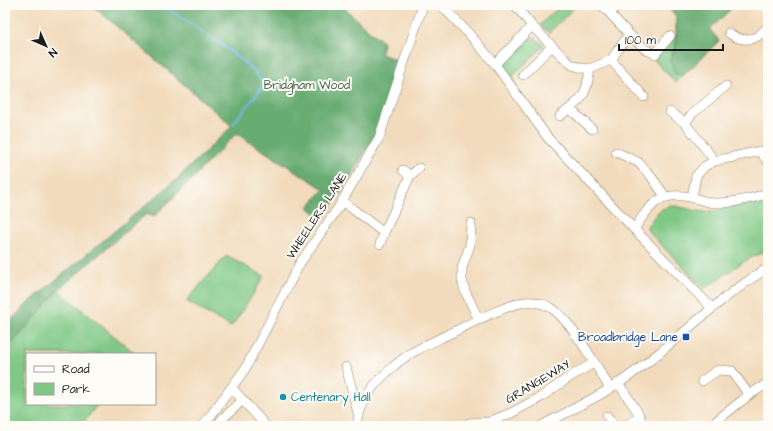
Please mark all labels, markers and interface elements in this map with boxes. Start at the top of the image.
north arrow [26,26,66,66]
scale bar [619,26,723,52]
text: 100 m [625,32,656,49]
text: N [45,45,60,61]
park label: Bridgham Wood [264,77,350,95]
street label: WHEELERS LANE [283,169,351,263]
place label: Broadbridge Lane [578,329,678,347]
marker: Broadbridge Lane [681,332,691,342]
legend [26,353,156,405]
street label: GRANGEWAY [502,356,574,408]
text: Road [62,361,90,378]
text: Park [62,381,90,398]
place label: Centenary Hall [291,389,371,407]
marker: Centenary Hall [278,392,288,402]

